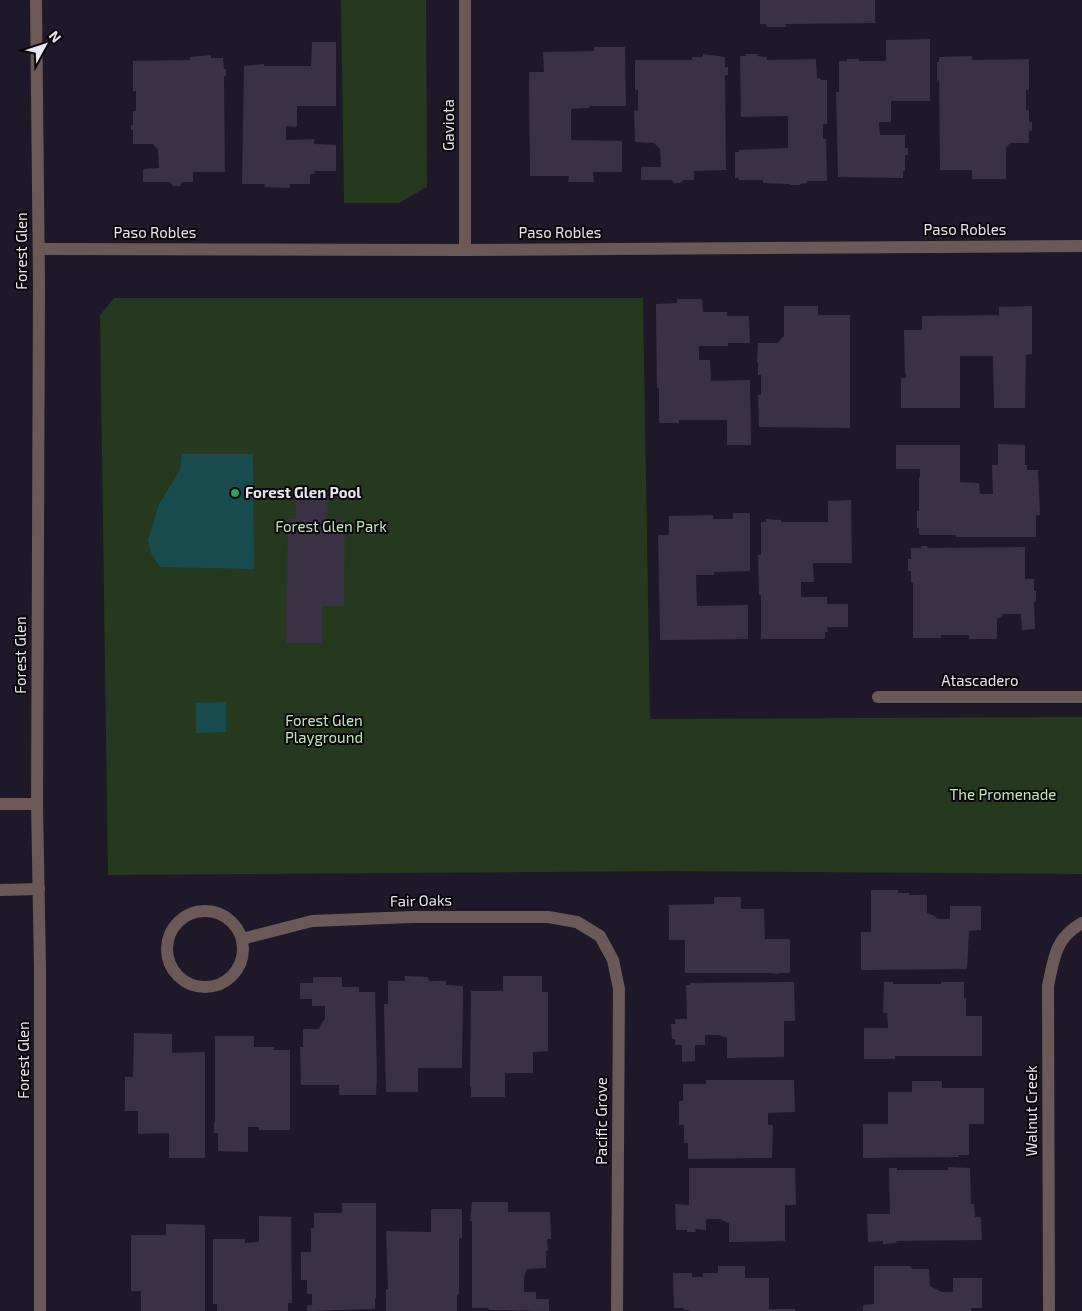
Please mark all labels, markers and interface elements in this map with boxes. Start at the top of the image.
north arrow [20,20,70,70]
text: N [46,27,65,46]
street label: Gaviota [439,99,457,151]
street label: Forest Glen [12,212,30,290]
street label: Paso Robles [924,220,1006,238]
street label: Paso Robles [114,223,196,241]
street label: Paso Robles [519,223,601,241]
place label: Forest Glen Pool [245,483,361,501]
marker: Forest Glen Pool [229,487,241,499]
park label: Forest Glen Park [275,517,387,535]
street label: Forest Glen [11,616,29,694]
street label: Atascadero [941,671,1019,689]
park label: Forest Glen Playground [285,711,363,746]
park label: The Promenade [950,785,1056,803]
street label: Fair Oaks [390,890,452,910]
street label: Forest Glen [14,1021,32,1099]
street label: Walnut Creek [1022,1065,1040,1157]
street label: Pacific Grove [592,1077,610,1165]

